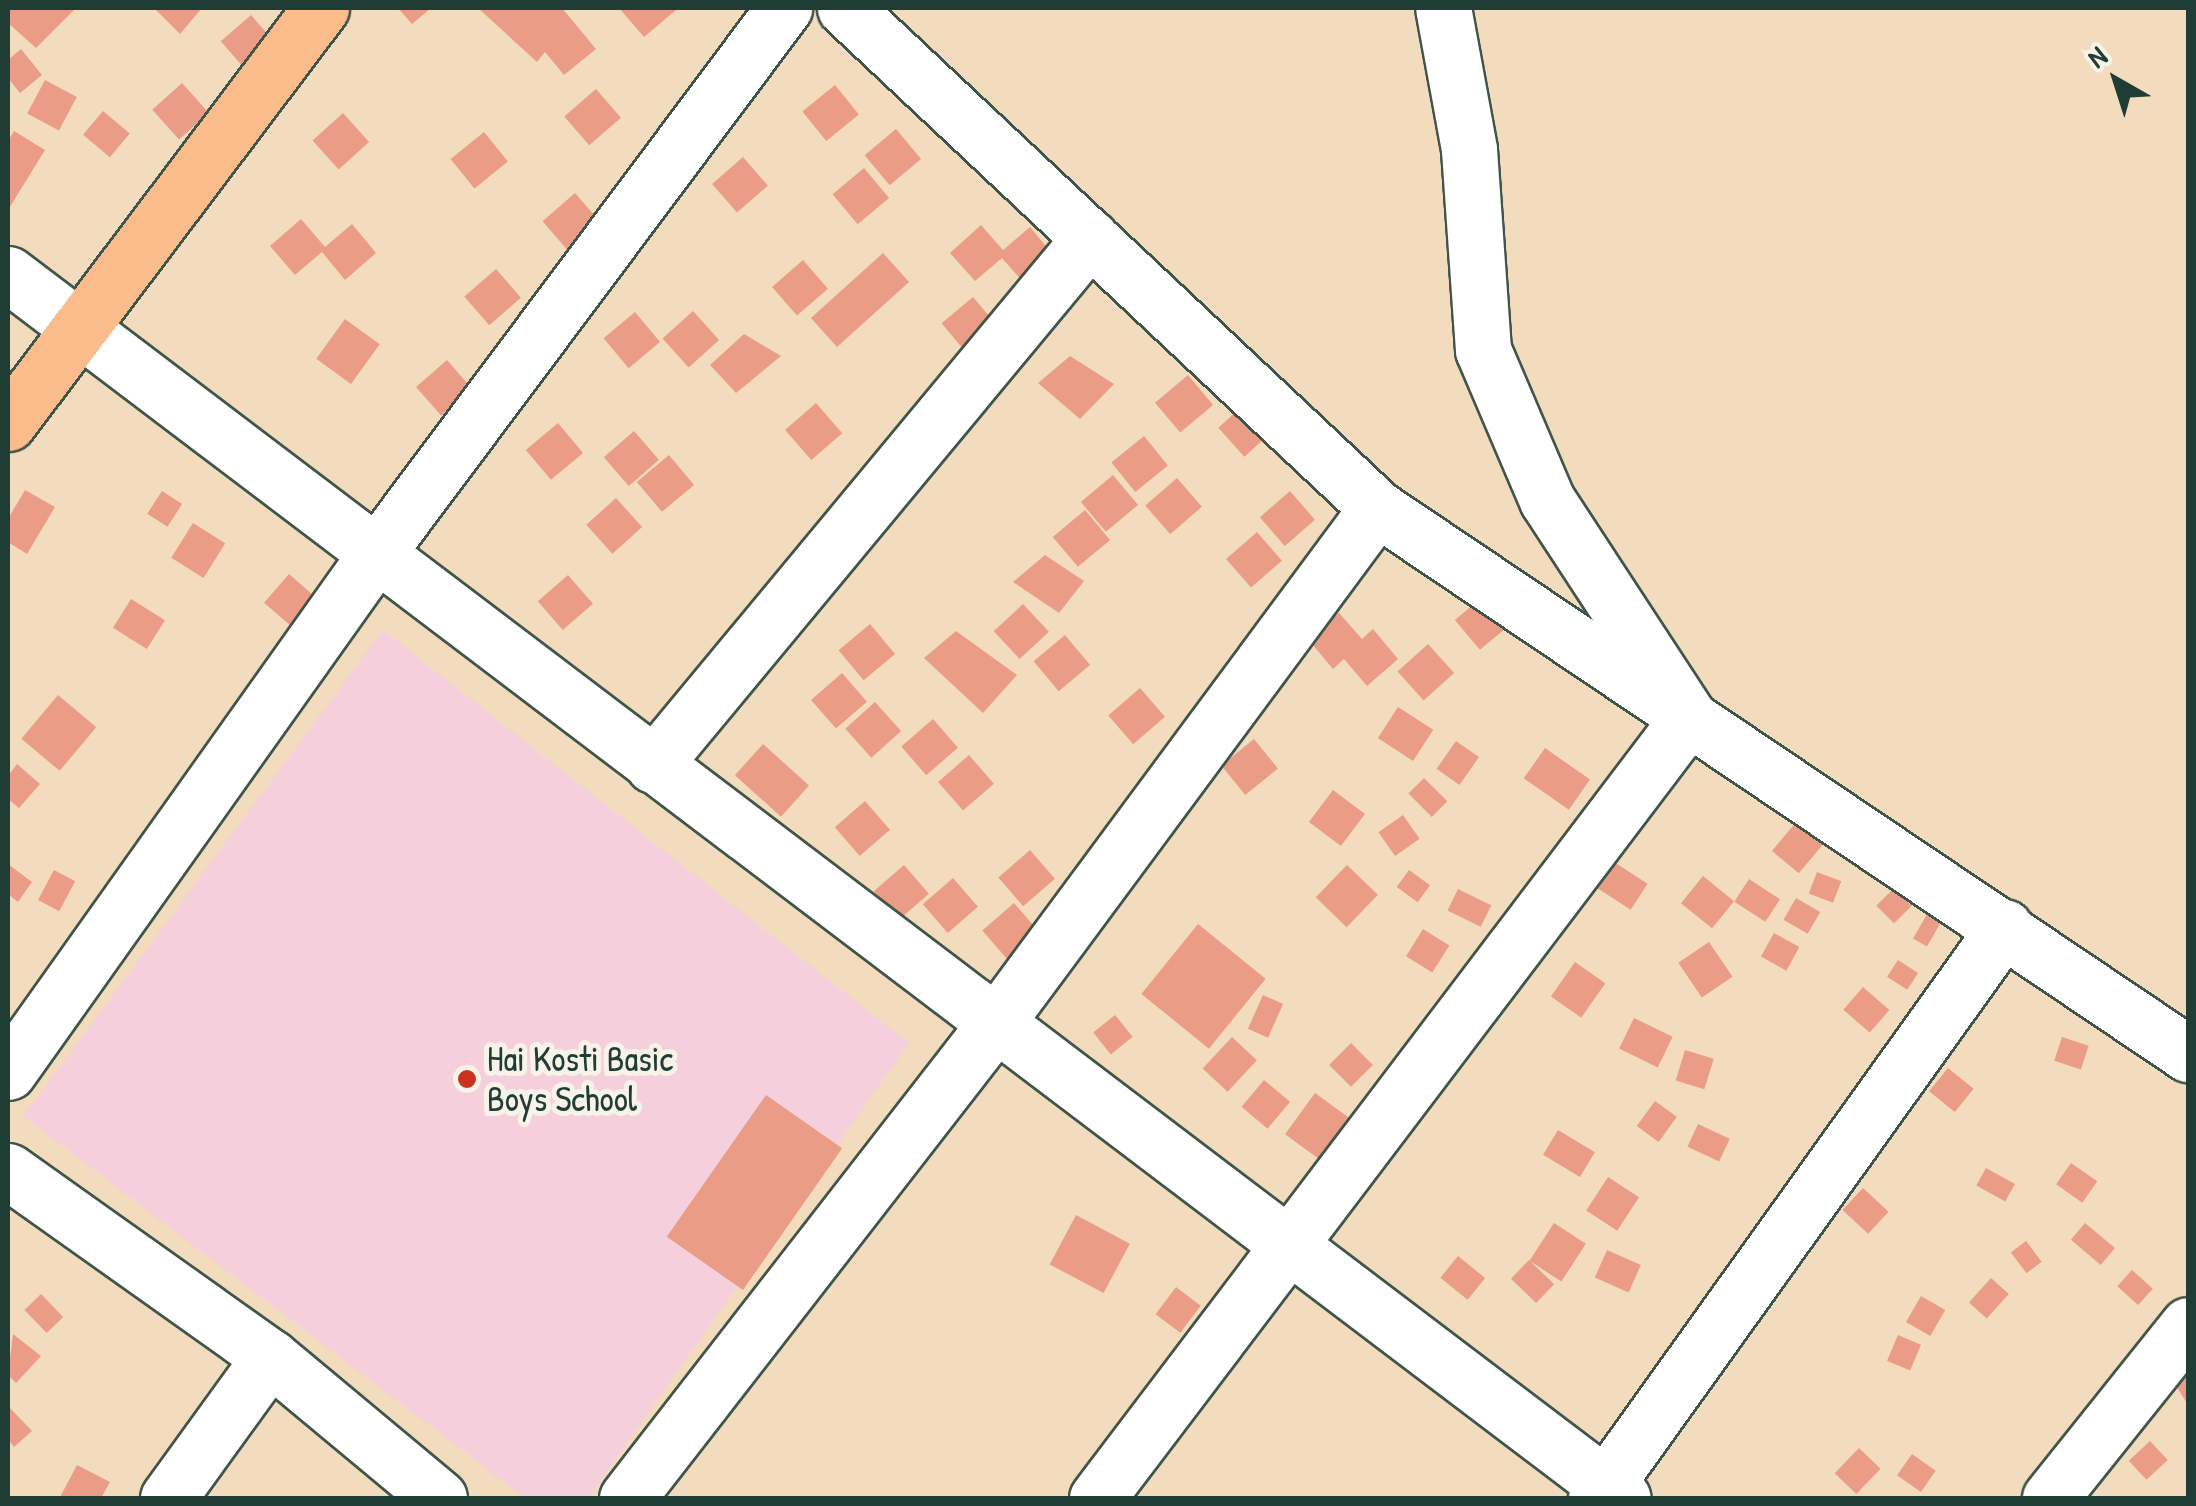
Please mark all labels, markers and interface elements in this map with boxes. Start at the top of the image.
north arrow [2066,30,2166,130]
text: N [2079,37,2115,76]
place label: Hai Kosti Basic Boys School [487,1038,673,1120]
marker: Hai Kosti Basic Boys School [456,1068,478,1090]

